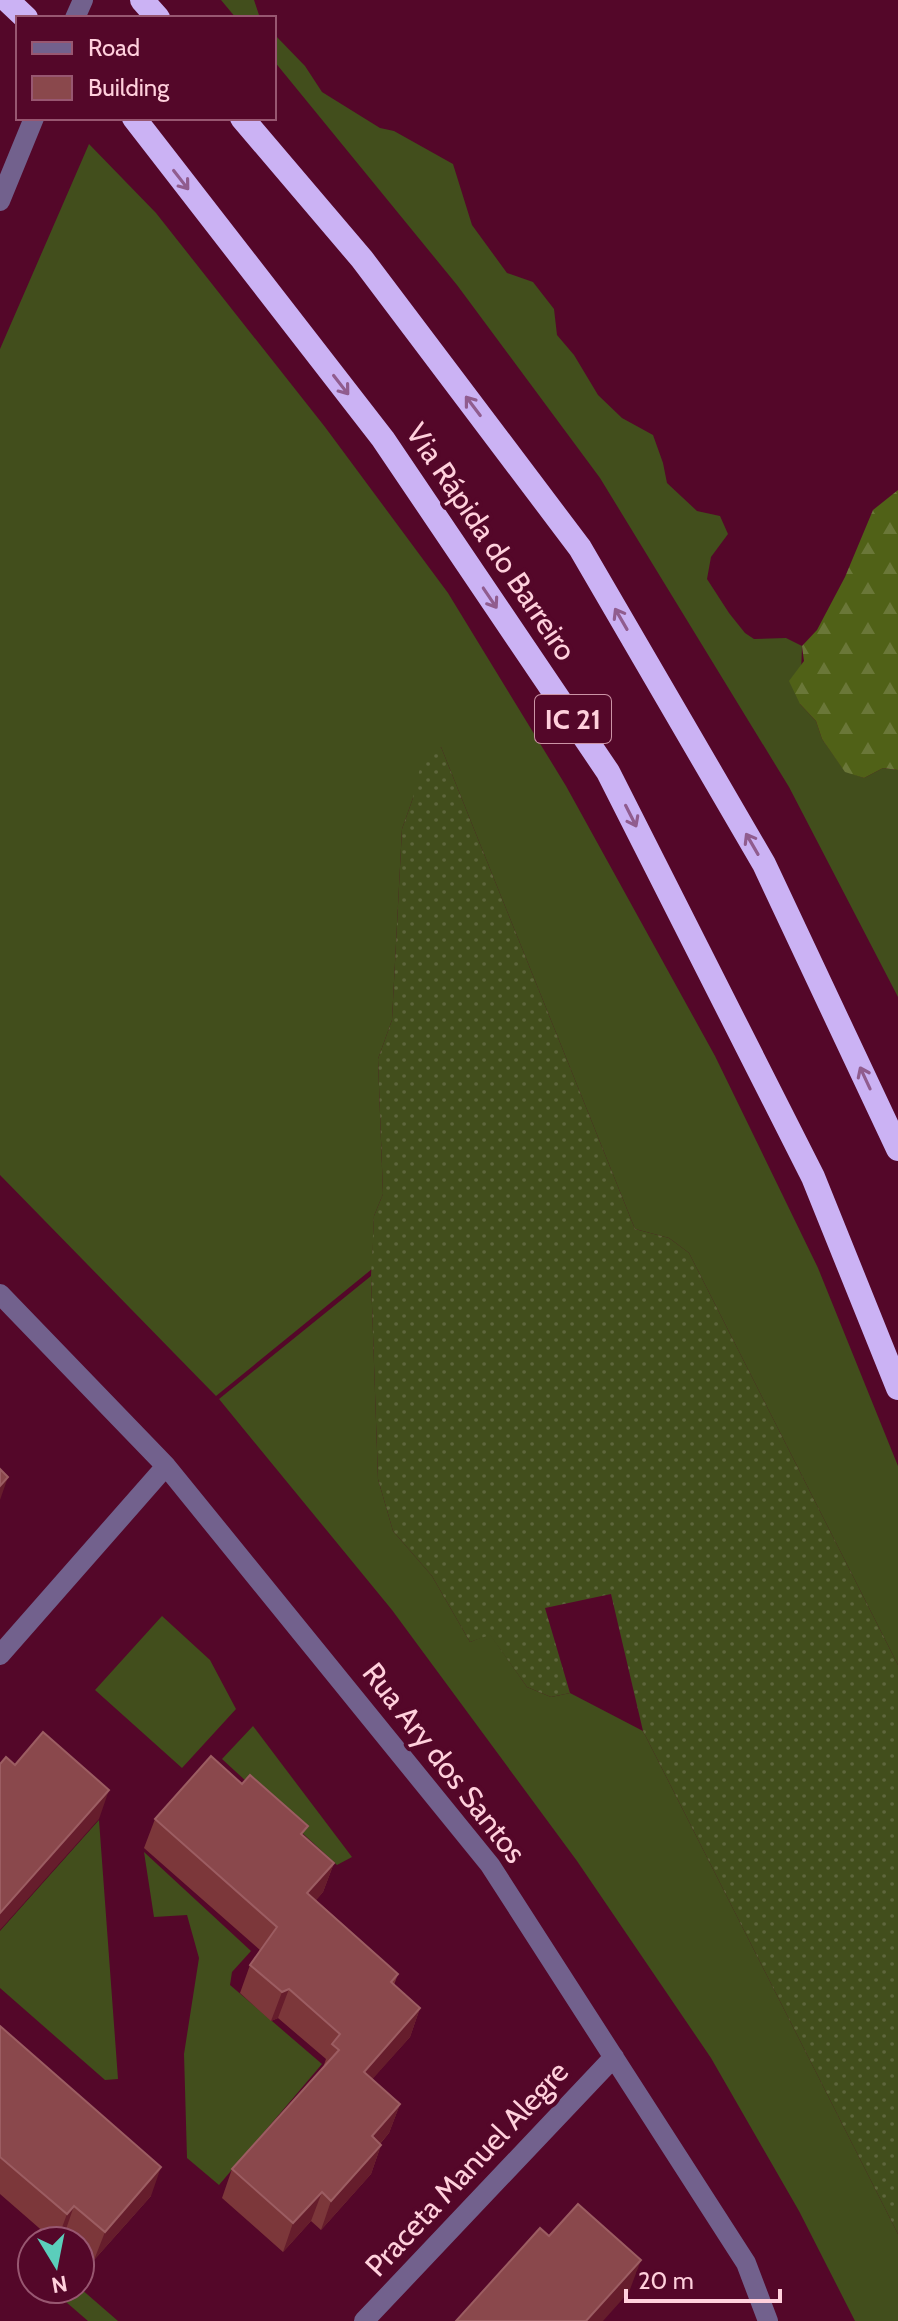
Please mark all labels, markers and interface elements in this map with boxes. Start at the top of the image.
legend [16,16,276,120]
text: Road [88,33,140,62]
text: Building [88,73,170,102]
one-way arrow [173,169,190,190]
one-way arrow [333,374,350,395]
one-way arrow [464,396,481,418]
street label: Via Rápida do Barreiro [398,416,585,667]
one-way arrow [482,586,499,608]
one-way arrow [613,608,629,631]
road number: IC 21 [535,695,611,743]
one-way arrow [623,804,639,828]
one-way arrow [744,833,760,856]
one-way arrow [857,1067,872,1091]
street label: Rua Ary dos Santos [355,1655,534,1870]
street label: Praceta Manuel Alegre [357,2053,576,2284]
north arrow [16,2225,96,2305]
scale bar [626,2253,780,2303]
text: 20 m [638,2266,694,2295]
text: N [49,2270,69,2299]

